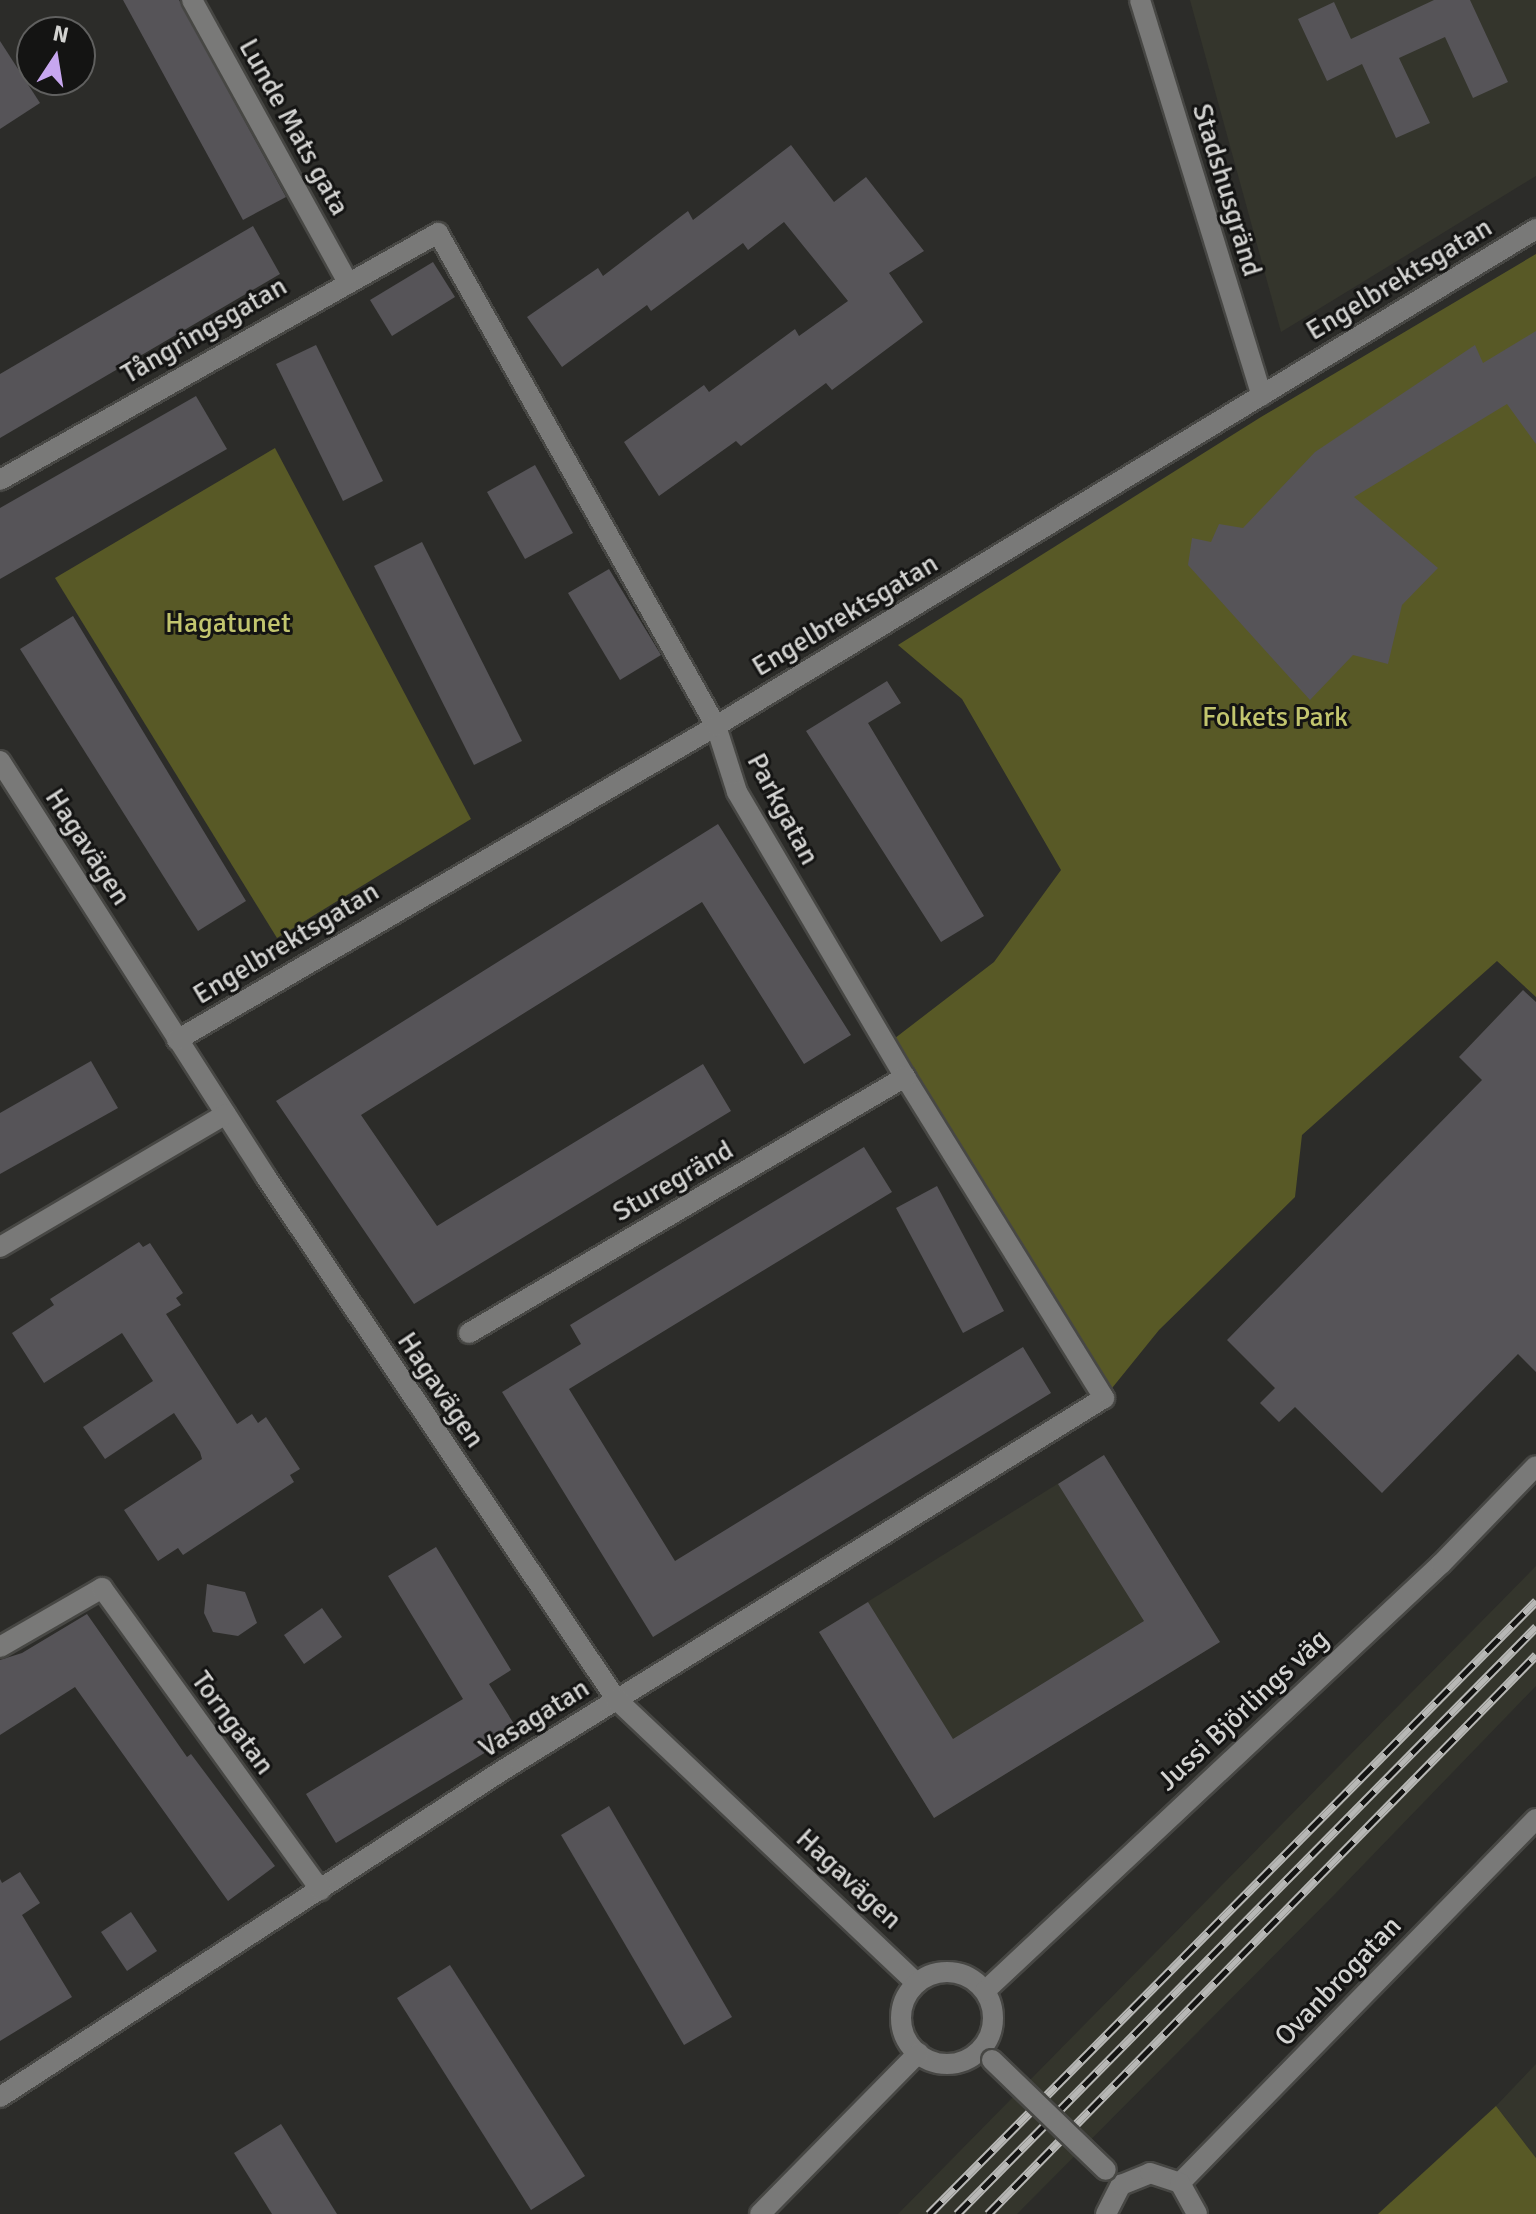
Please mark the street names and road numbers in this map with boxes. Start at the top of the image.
street label: Lunde Mats gata [232,33,356,221]
street label: Stadshusgränd [1185,100,1269,280]
street label: Engelbrektsgatan [1300,210,1498,348]
street label: Tångringsgatan [115,269,293,391]
street label: Engelbrektsgatan [746,546,944,684]
street label: Parkgatan [740,748,826,870]
street label: Hagavägen [38,782,138,912]
street label: Engelbrektsgatan [187,874,385,1012]
street label: Sturegränd [607,1133,739,1229]
street label: Hagavägen [390,1326,492,1454]
street label: Jussi Björlings väg [1151,1622,1335,1798]
street label: Torngatan [184,1665,282,1781]
street label: Vasagatan [473,1671,595,1765]
street label: Hagavägen [789,1822,909,1936]
street label: Ovanbrogatan [1268,1909,1408,2053]

